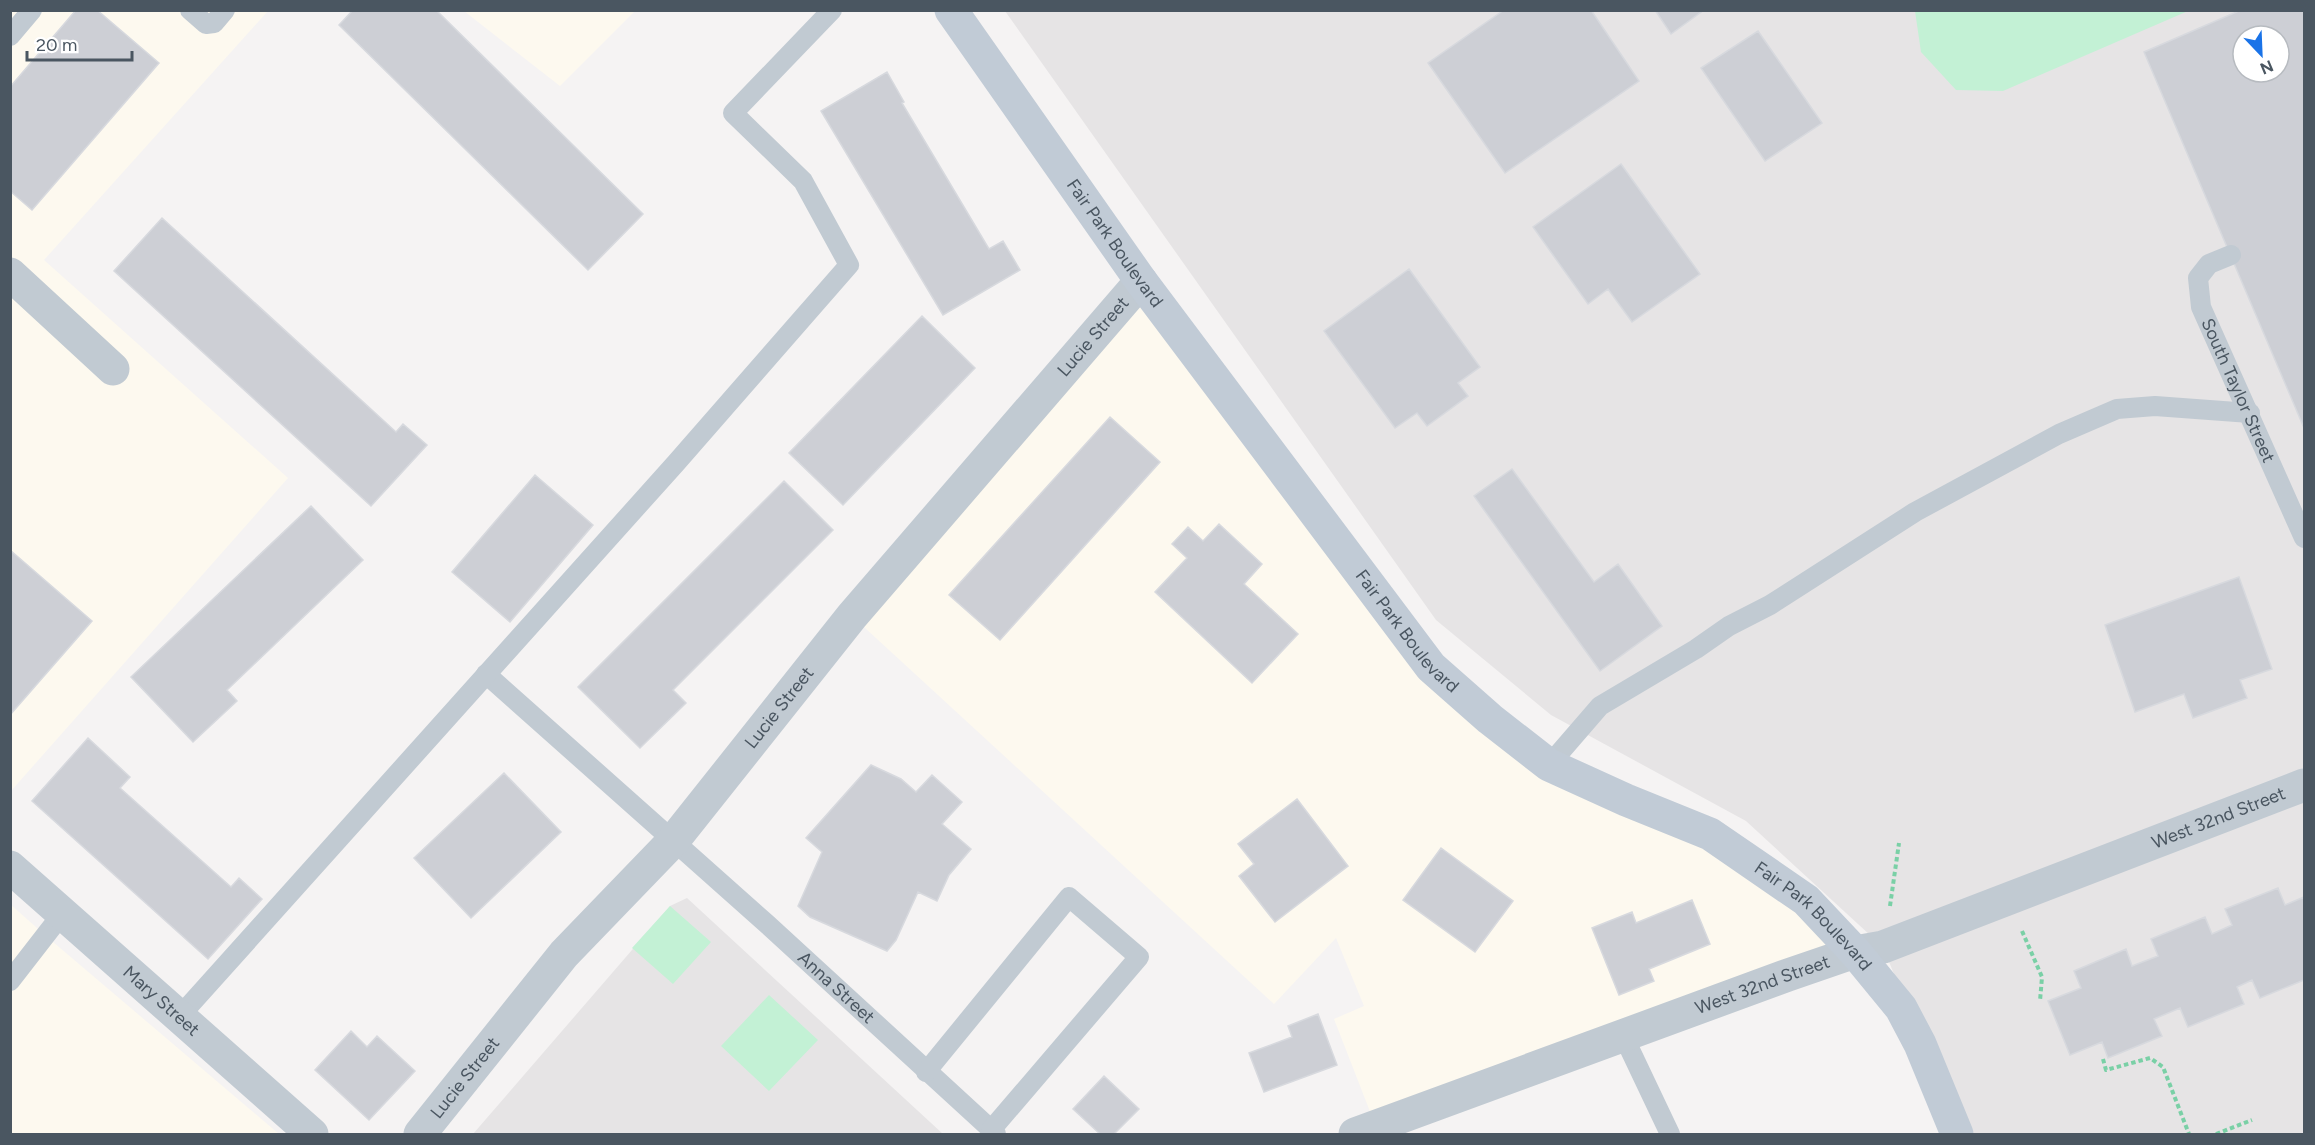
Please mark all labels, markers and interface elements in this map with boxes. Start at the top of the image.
scale bar [27,24,132,62]
north arrow [2231,24,2291,84]
text: 20 m [36,34,77,56]
text: N [2257,56,2276,79]
street label: Fair Park Boulevard [1062,175,1168,312]
street label: Lucie Street [1053,292,1133,381]
street label: South Taylor Street [2196,315,2280,466]
street label: Fair Park Boulevard [1351,565,1463,697]
street label: Lucie Street [740,662,818,753]
street label: West 32nd Street [2149,782,2289,854]
street label: Fair Park Boulevard [1750,857,1877,975]
street label: Anna Street [793,947,879,1028]
street label: West 32nd Street [1692,950,1833,1019]
street label: Mary Street [119,961,204,1041]
street label: Lucie Street [426,1032,504,1123]

